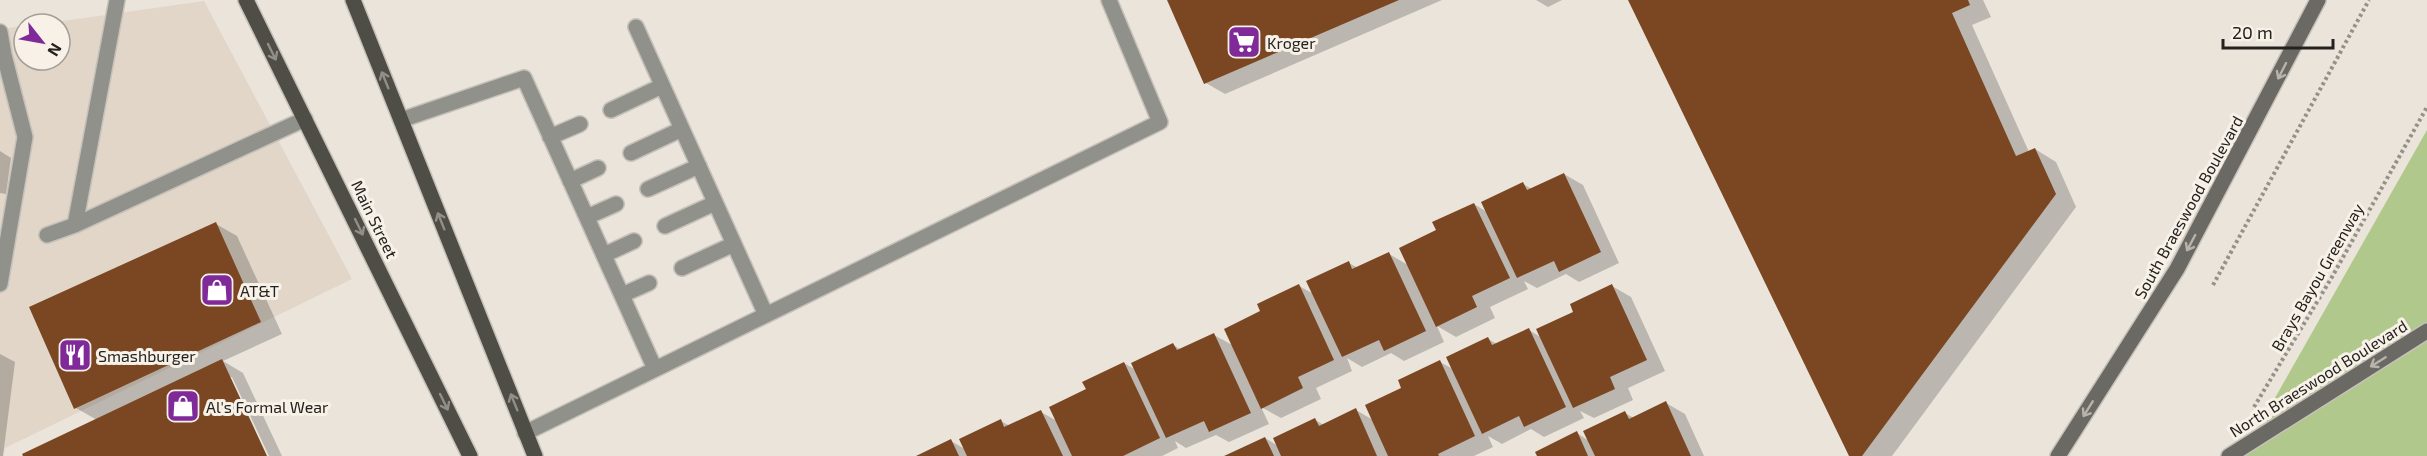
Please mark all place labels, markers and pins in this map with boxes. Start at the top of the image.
supermarket icon: Kroger [1226,24,1262,60]
place label: Kroger [1267,33,1316,52]
shop icon: AT&T [199,272,235,308]
place label: AT&T [240,281,279,300]
restaurant icon: Smashburger [57,337,93,373]
place label: Smashburger [98,346,196,365]
shop icon: Al's Formal Wear [165,388,201,424]
place label: Al's Formal Wear [206,397,329,416]

